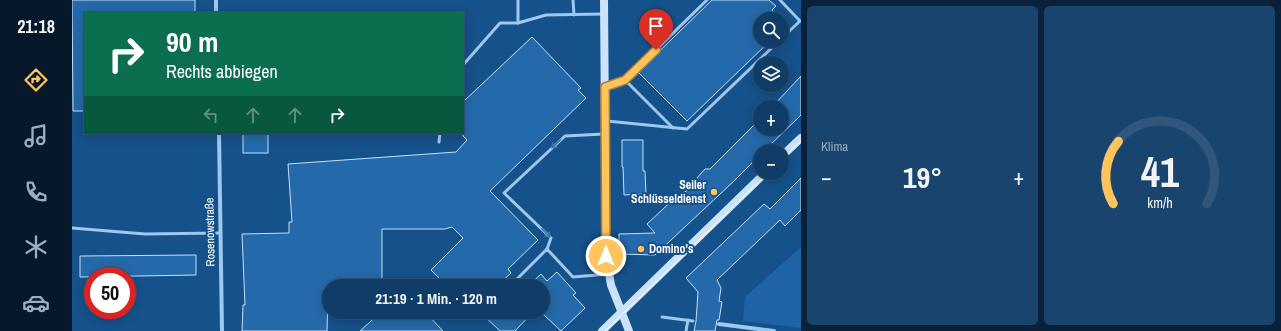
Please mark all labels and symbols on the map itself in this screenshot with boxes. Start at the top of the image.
pin [639,9,673,50]
one-way arrow [551,139,561,149]
place label: Seiler Schlüsseldienst [631,177,707,207]
marker: Seiler Schlüsseldienst [709,187,719,197]
street label: Rosenowstraße [201,197,219,267]
one-way arrow [541,228,551,238]
position arrow [585,235,627,277]
place label: Domino's [649,241,694,257]
marker: Domino's [636,244,646,254]
speed limit sign: 50 [84,267,136,319]

